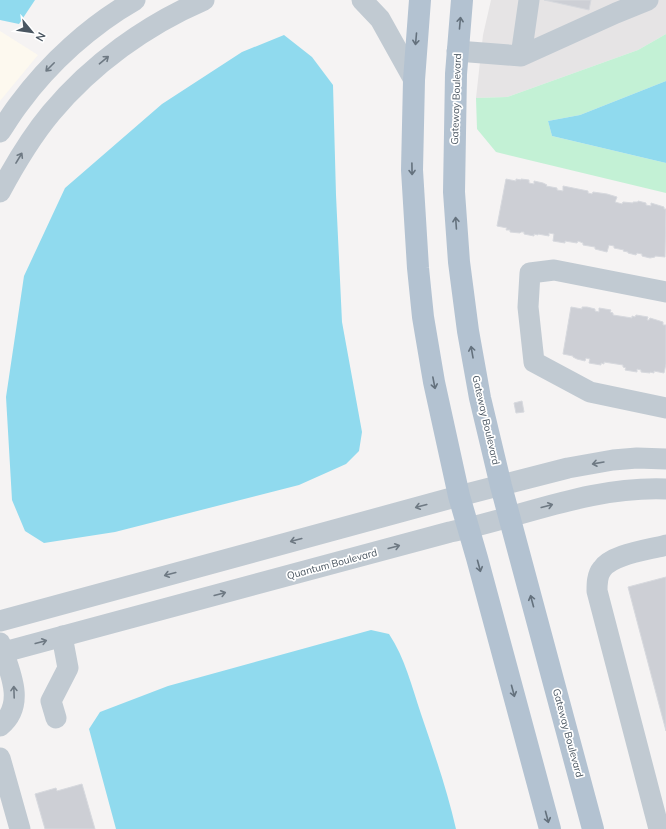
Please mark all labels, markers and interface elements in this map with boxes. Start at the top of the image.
north arrow [12,12,52,52]
one-way arrow [456,17,464,30]
text: N [33,30,49,44]
one-way arrow [413,32,420,45]
street label: Gateway Boulevard [448,53,464,145]
one-way arrow [99,56,110,65]
one-way arrow [45,62,55,72]
one-way arrow [16,152,24,164]
one-way arrow [408,162,416,175]
one-way arrow [453,217,460,230]
one-way arrow [467,346,475,359]
street label: Gateway Boulevard [469,374,503,466]
one-way arrow [430,376,438,389]
one-way arrow [592,459,605,467]
one-way arrow [540,502,553,509]
one-way arrow [415,503,428,510]
one-way arrow [290,537,303,544]
one-way arrow [387,543,400,550]
street label: Quantum Boulevard [285,546,379,582]
one-way arrow [476,559,484,572]
one-way arrow [164,571,177,578]
one-way arrow [214,589,227,597]
one-way arrow [528,595,535,608]
one-way arrow [34,638,47,645]
one-way arrow [510,684,517,697]
one-way arrow [10,686,18,699]
street label: Gateway Boulevard [550,687,586,779]
one-way arrow [544,810,551,823]

